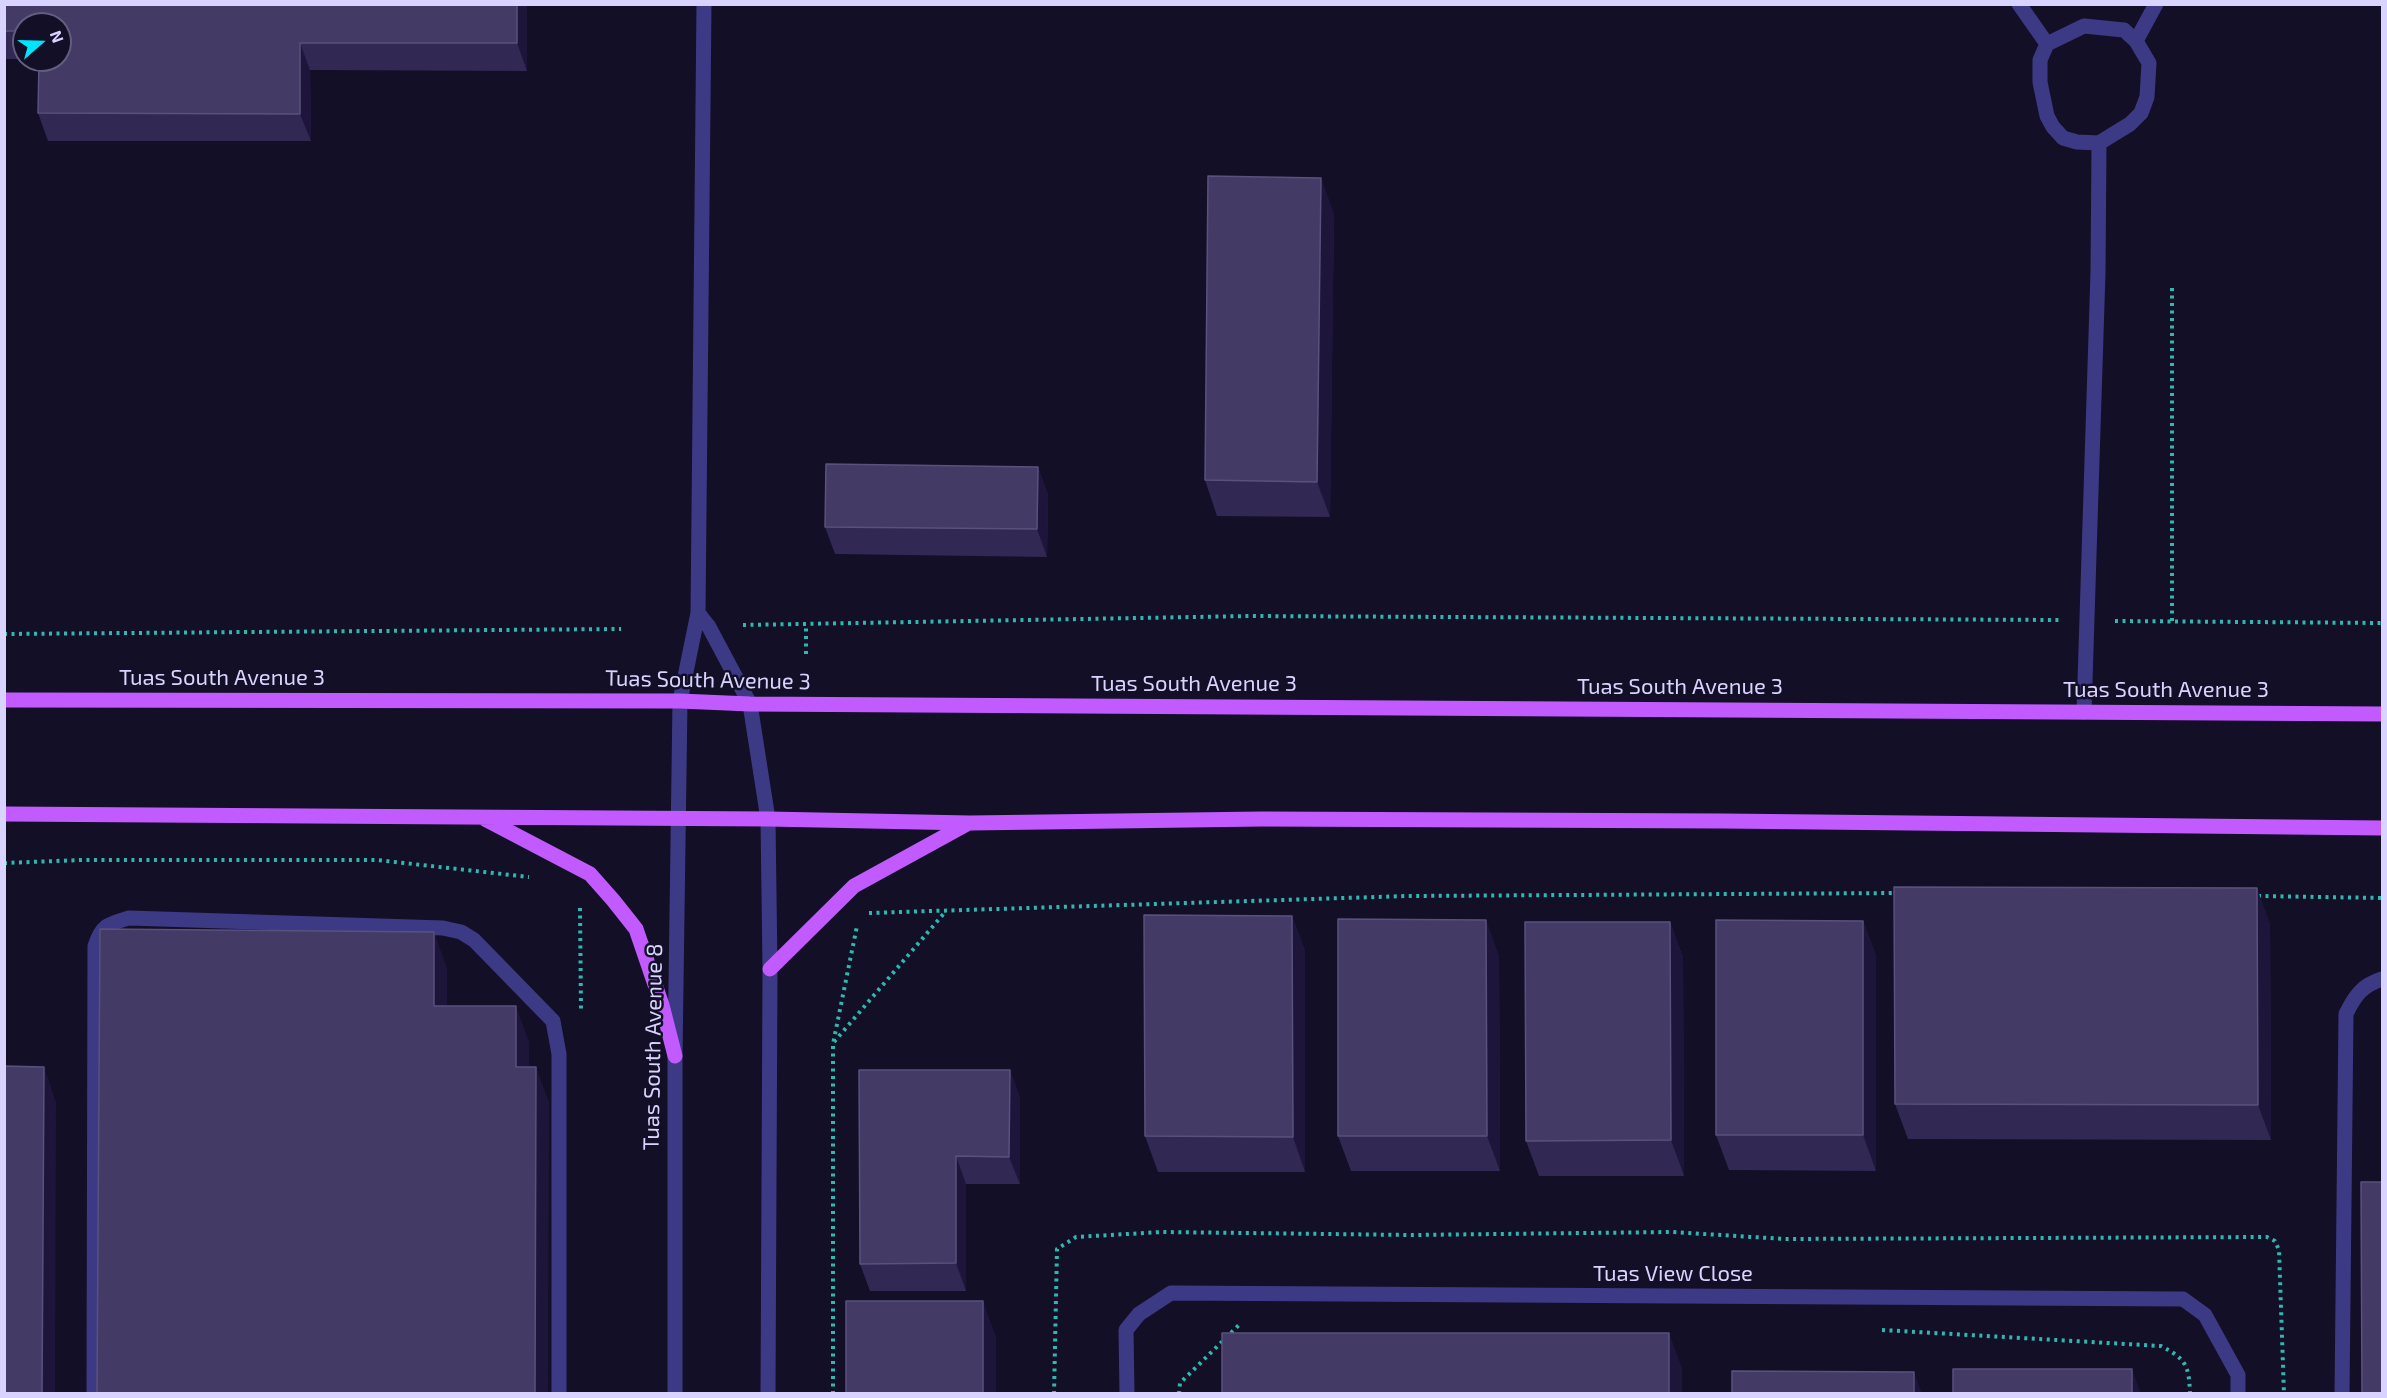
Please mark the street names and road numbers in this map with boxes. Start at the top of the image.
street label: Tuas South Avenue 3 [119,665,325,691]
street label: Tuas South Avenue 3 [605,665,811,695]
street label: Tuas South Avenue 3 [1091,671,1297,697]
street label: Tuas South Avenue 3 [1577,674,1783,700]
street label: Tuas South Avenue 3 [2063,677,2269,703]
street label: Tuas South Avenue 8 [638,943,668,1151]
street label: Tuas View Close [1593,1261,1753,1287]

